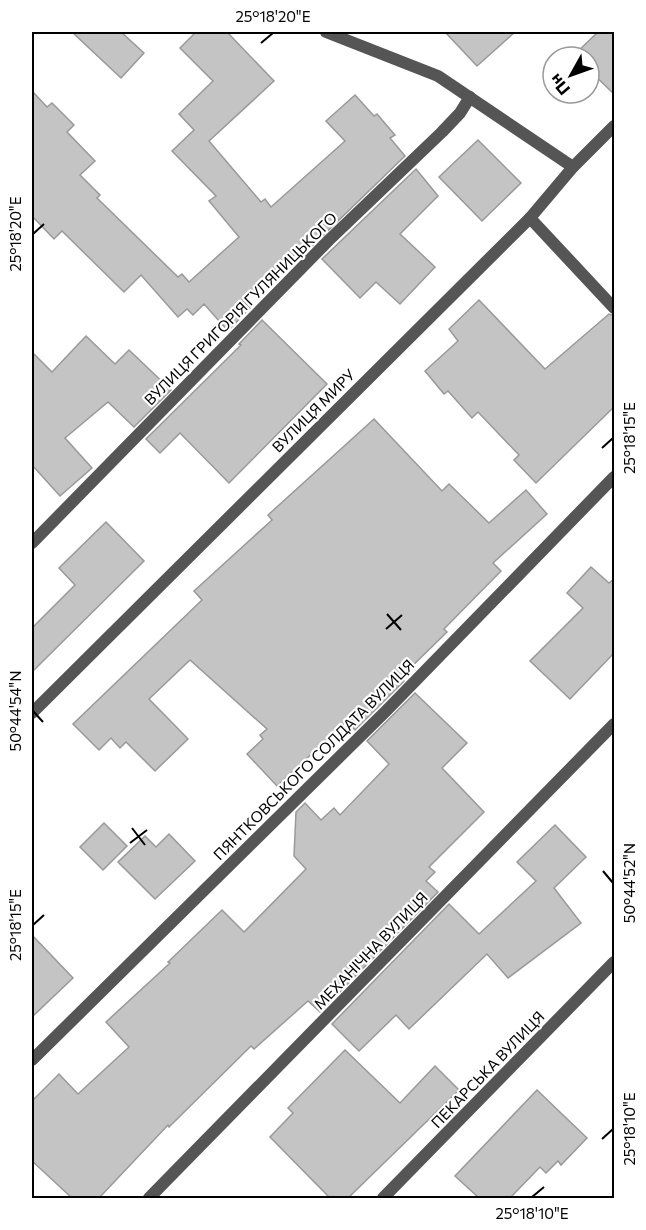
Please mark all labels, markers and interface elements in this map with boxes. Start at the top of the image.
text: 25°18'20"E [235,7,311,25]
north arrow [541,45,601,105]
text: Пн [545,71,573,99]
text: 25°18'20"E [6,196,24,272]
street label: ВУЛИЦЯ ГРИГОРІЯ ГУЛЯНИЦЬКОГО [140,208,340,408]
street label: ВУЛИЦЯ МИРУ [268,365,359,456]
text: 25°18'15"E [620,402,638,474]
street label: ПЯНТКОВСЬКОГО СОЛДАТА ВУЛИЦЯ [209,655,417,863]
text: 50°44'54"N [6,671,24,751]
text: 50°44'52"N [620,843,638,923]
street label: МЕХАНІЧНА ВУЛИЦЯ [310,888,431,1013]
text: 25°18'15"E [6,889,24,961]
street label: ПЕКАРСЬКА ВУЛИЦЯ [427,1007,548,1131]
text: 25°18'10"E [620,1092,638,1166]
text: 25°18'10"E [495,1204,569,1222]

